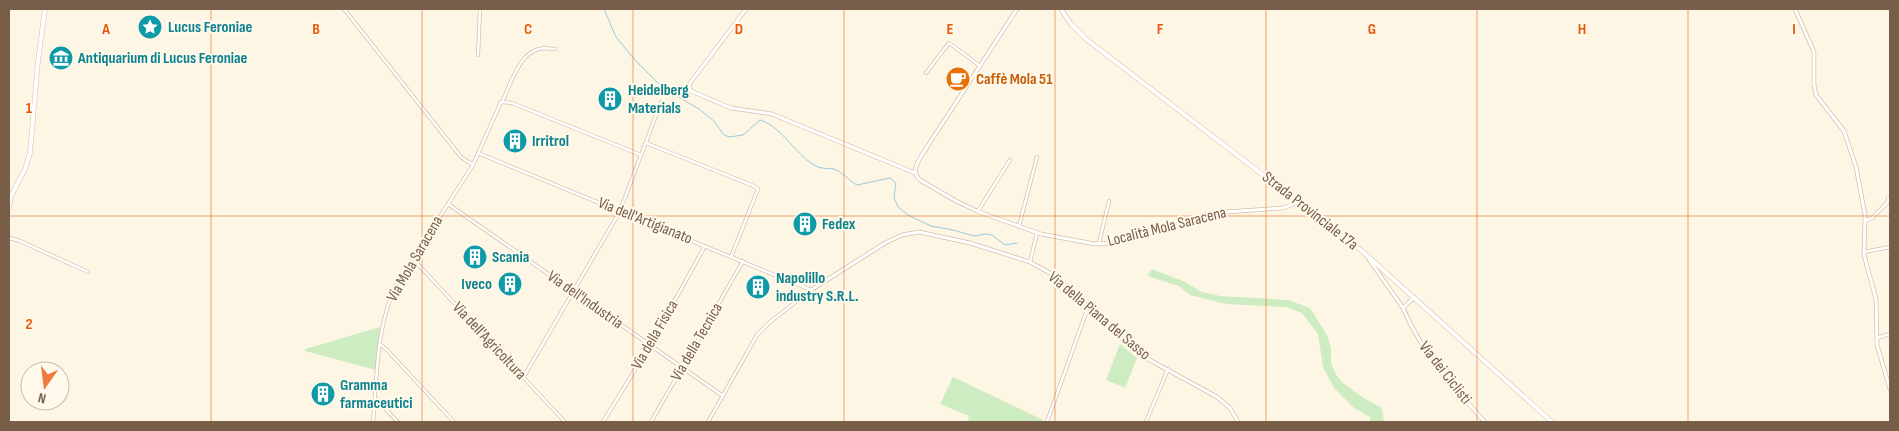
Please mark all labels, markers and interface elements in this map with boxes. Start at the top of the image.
place icon: Lucus Feroniae [137,14,163,40]
place label: Lucus Feroniae [168,18,252,37]
text: A [101,20,110,39]
text: B [312,20,320,39]
text: C [524,20,532,39]
text: D [735,20,743,39]
text: E [947,20,954,39]
text: F [1157,20,1164,39]
text: G [1368,20,1376,39]
text: H [1578,20,1586,39]
text: I [1792,20,1796,39]
museum icon: Antiquarium di Lucus Feroniae [48,45,74,71]
place label: Antiquarium di Lucus Feroniae [77,49,248,68]
cafe icon: Caffè Mola 51 [945,66,971,92]
place label: Caffè Mola 51 [976,70,1053,89]
place label: Heidelberg Materials [628,81,689,118]
building icon: Heidelberg Materials [597,86,623,112]
text: 1 [26,99,33,118]
building icon: Irritrol [502,128,528,154]
place label: Irritrol [532,132,569,151]
street label: Strada Provinciale 17a [1258,168,1362,254]
street label: Via dell'Artigianato [595,193,695,249]
street label: Località Mola Saracena [1106,203,1228,251]
building icon: Fedex [792,211,818,237]
street label: Via Mola Saracena [383,213,447,305]
place label: Fedex [822,215,856,234]
building icon: Scania [462,244,488,270]
place label: Scania [492,248,529,267]
street label: Via dell'Industria [543,267,627,333]
street label: Via della Piana del Sasso [1044,268,1154,364]
place label: Napolillo industry S.R.L. [776,269,859,306]
building icon: Iveco [497,271,523,297]
building icon: Napolillo industry S.R.L. [745,274,771,300]
place label: Iveco [461,275,492,294]
street label: Via della Fisica [628,297,682,373]
street label: Via dell'Agricoltura [448,298,530,384]
street label: Via della Tecnica [667,300,727,384]
text: 2 [25,315,33,334]
street label: Via dei Ciclisti [1415,338,1475,408]
north arrow [20,361,70,411]
place label: Gramma farmaceutici [340,376,413,413]
building icon: Gramma farmaceutici [310,381,336,407]
text: N [36,389,48,407]

